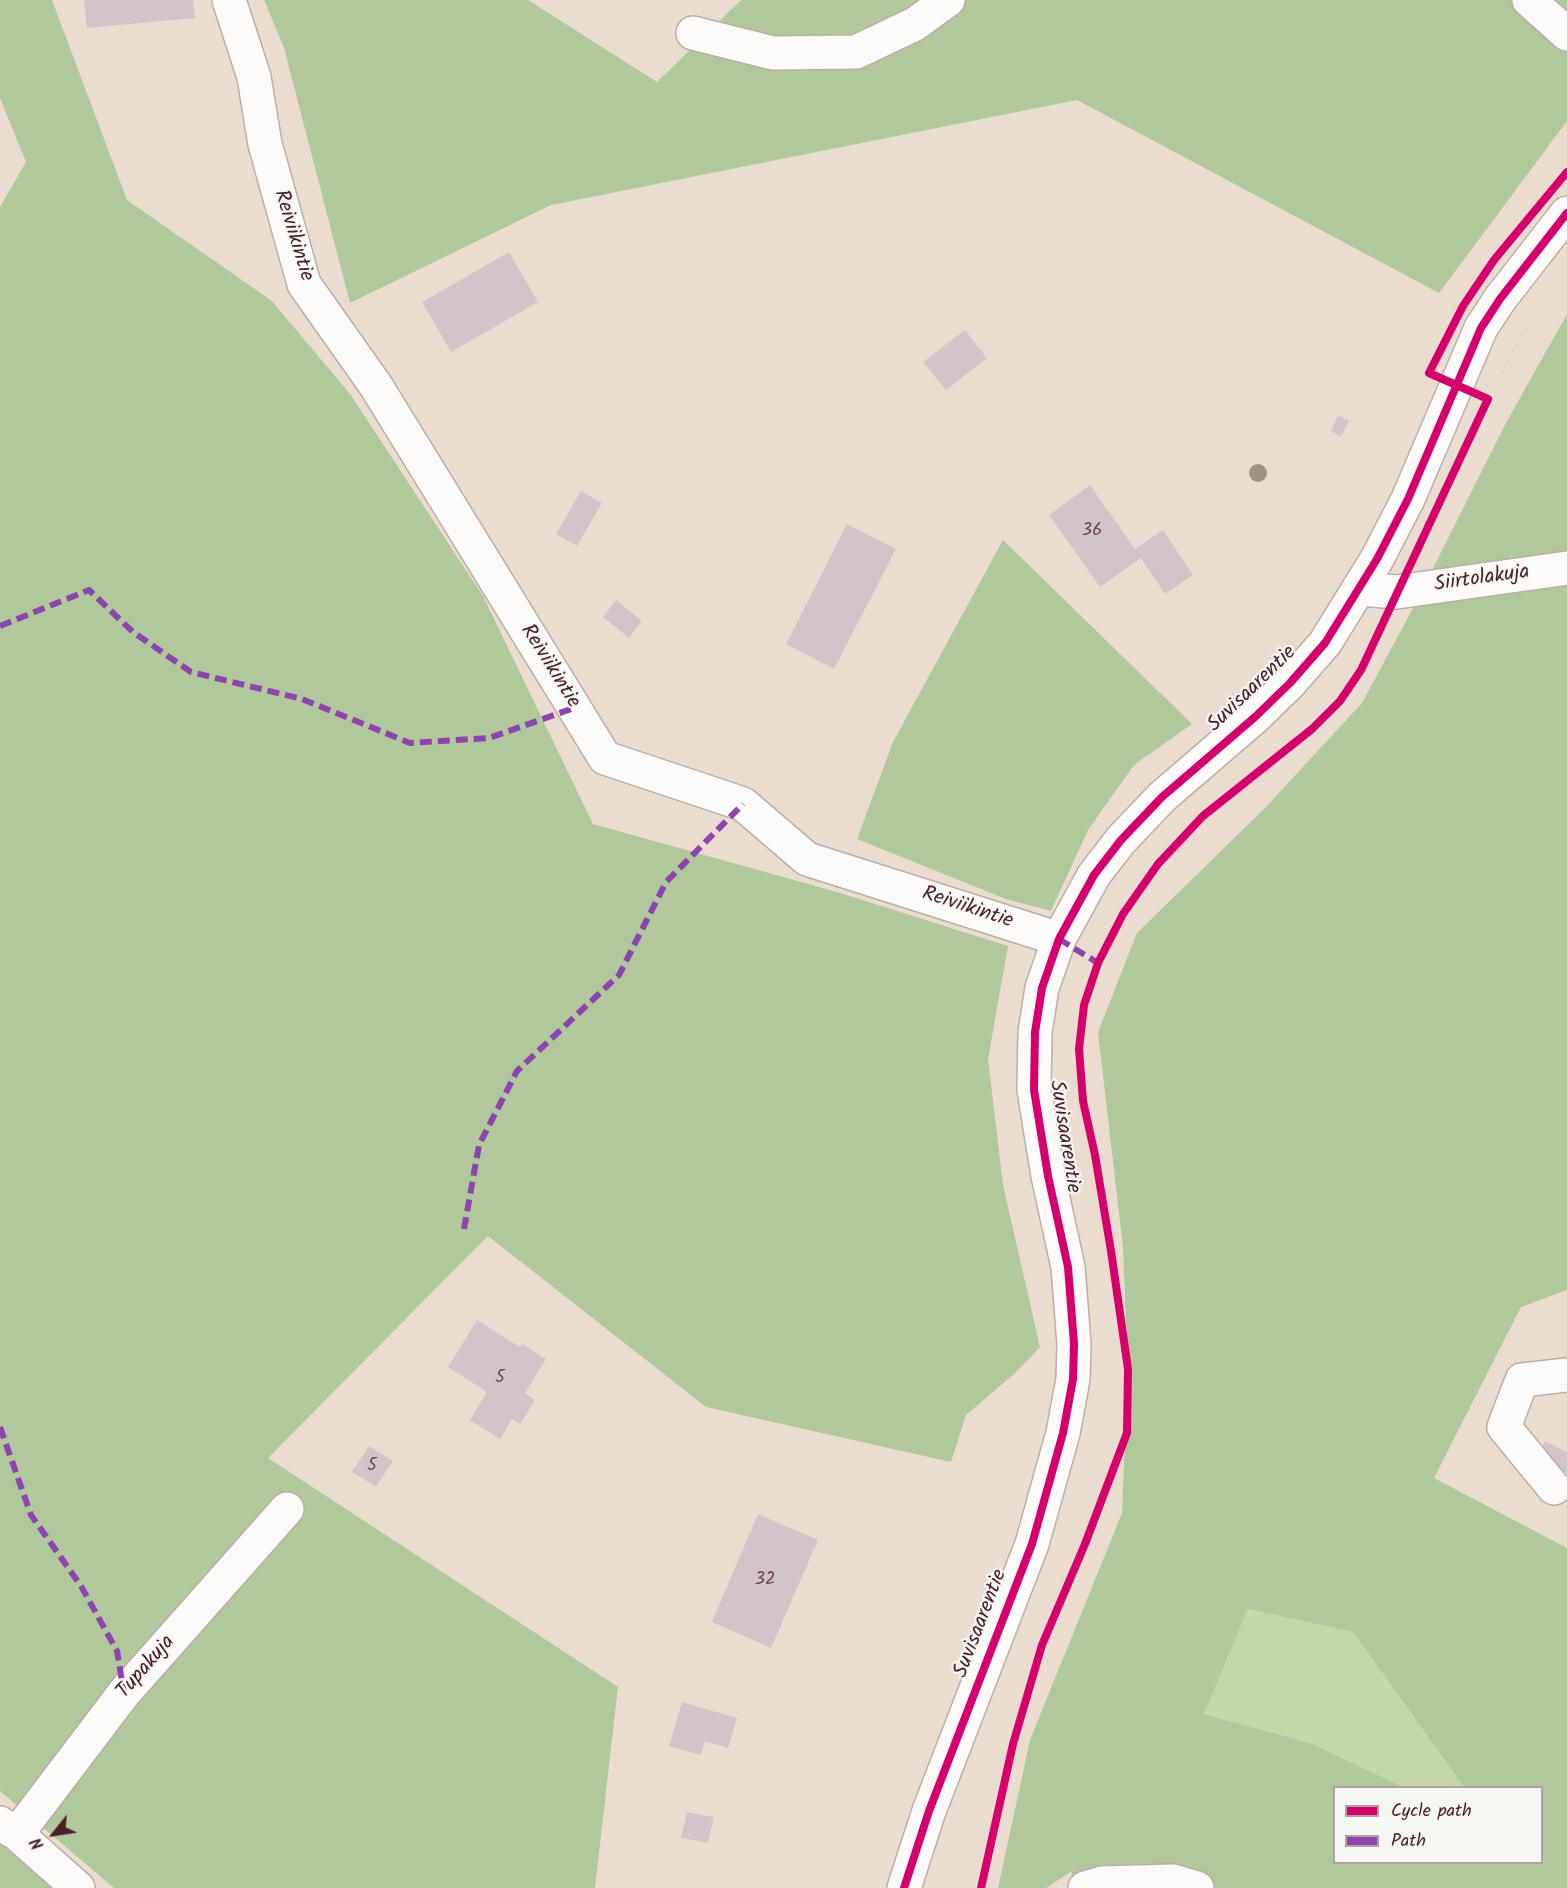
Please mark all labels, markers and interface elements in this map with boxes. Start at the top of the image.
street label: Reiviikintie [266,187,318,285]
house number: 36 [1082,521,1102,543]
street label: Siirtolakuja [1433,561,1531,599]
street label: Reiviikintie [513,620,585,714]
street label: Suvisaarentie [1203,641,1303,739]
street label: Reiviikintie [918,882,1016,936]
street label: Suvisaarentie [1042,1079,1084,1195]
house number: 5 [495,1368,505,1390]
house number: 5 [367,1456,377,1478]
street label: Suvisaarentie [950,1566,1014,1682]
house number: 32 [755,1570,775,1592]
street label: Tupakuja [112,1631,182,1705]
legend [1333,1786,1543,1864]
text: Cycle path [1391,1797,1472,1826]
north arrow [24,1804,84,1864]
text: Path [1391,1827,1426,1856]
text: N [25,1833,51,1854]

